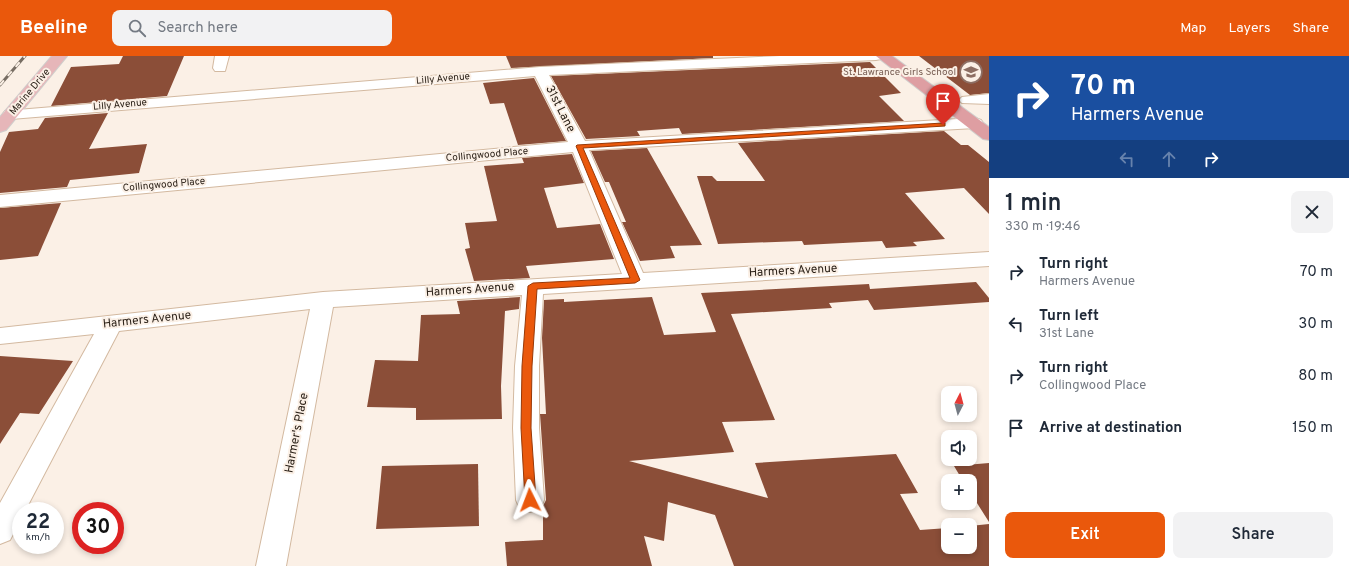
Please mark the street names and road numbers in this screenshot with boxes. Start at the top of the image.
street label: Marine Drive [7,66,53,118]
street label: Lilly Avenue [416,70,470,88]
street label: 31st Lane [541,83,579,135]
street label: Lilly Avenue [93,96,147,114]
street label: Collingwood Place [445,145,529,165]
street label: Collingwood Place [122,175,206,195]
street label: Harmers Avenue [748,261,838,281]
street label: Harmers Avenue [425,279,515,301]
street label: Harmers Avenue [102,307,192,333]
street label: Harmer's Place [281,391,313,475]

